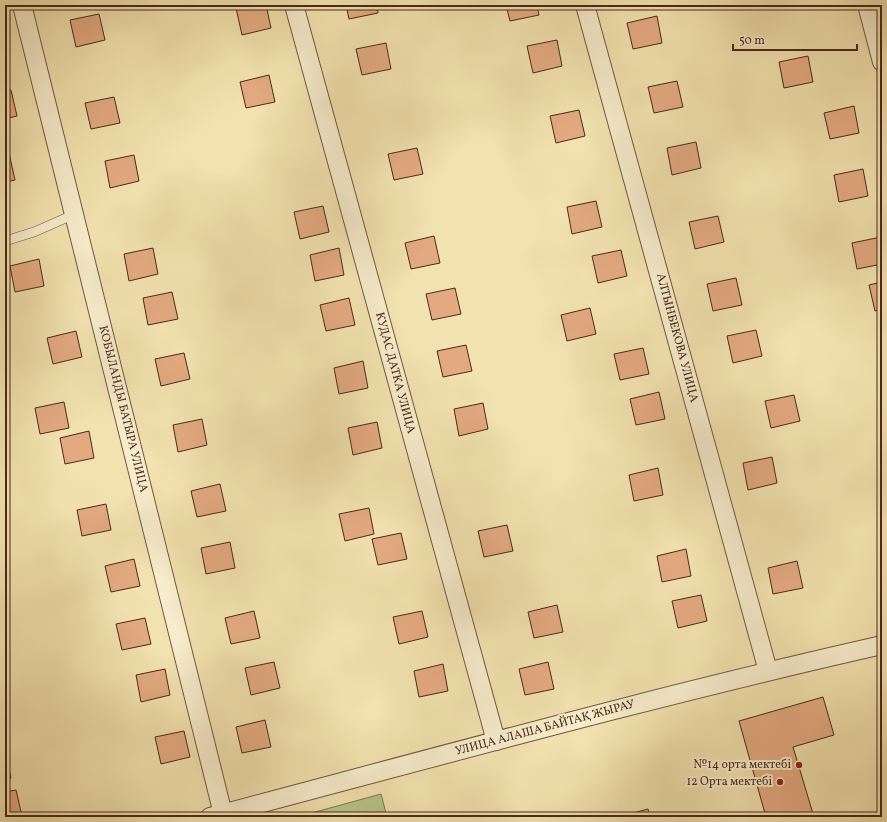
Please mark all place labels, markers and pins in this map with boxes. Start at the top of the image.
place label: №14 орта мектебі [693,757,791,773]
marker: №14 орта мектебі [794,760,804,770]
place label: 12 Орта мектебі [687,774,772,790]
marker: 12 Орта мектебі [775,777,785,787]

